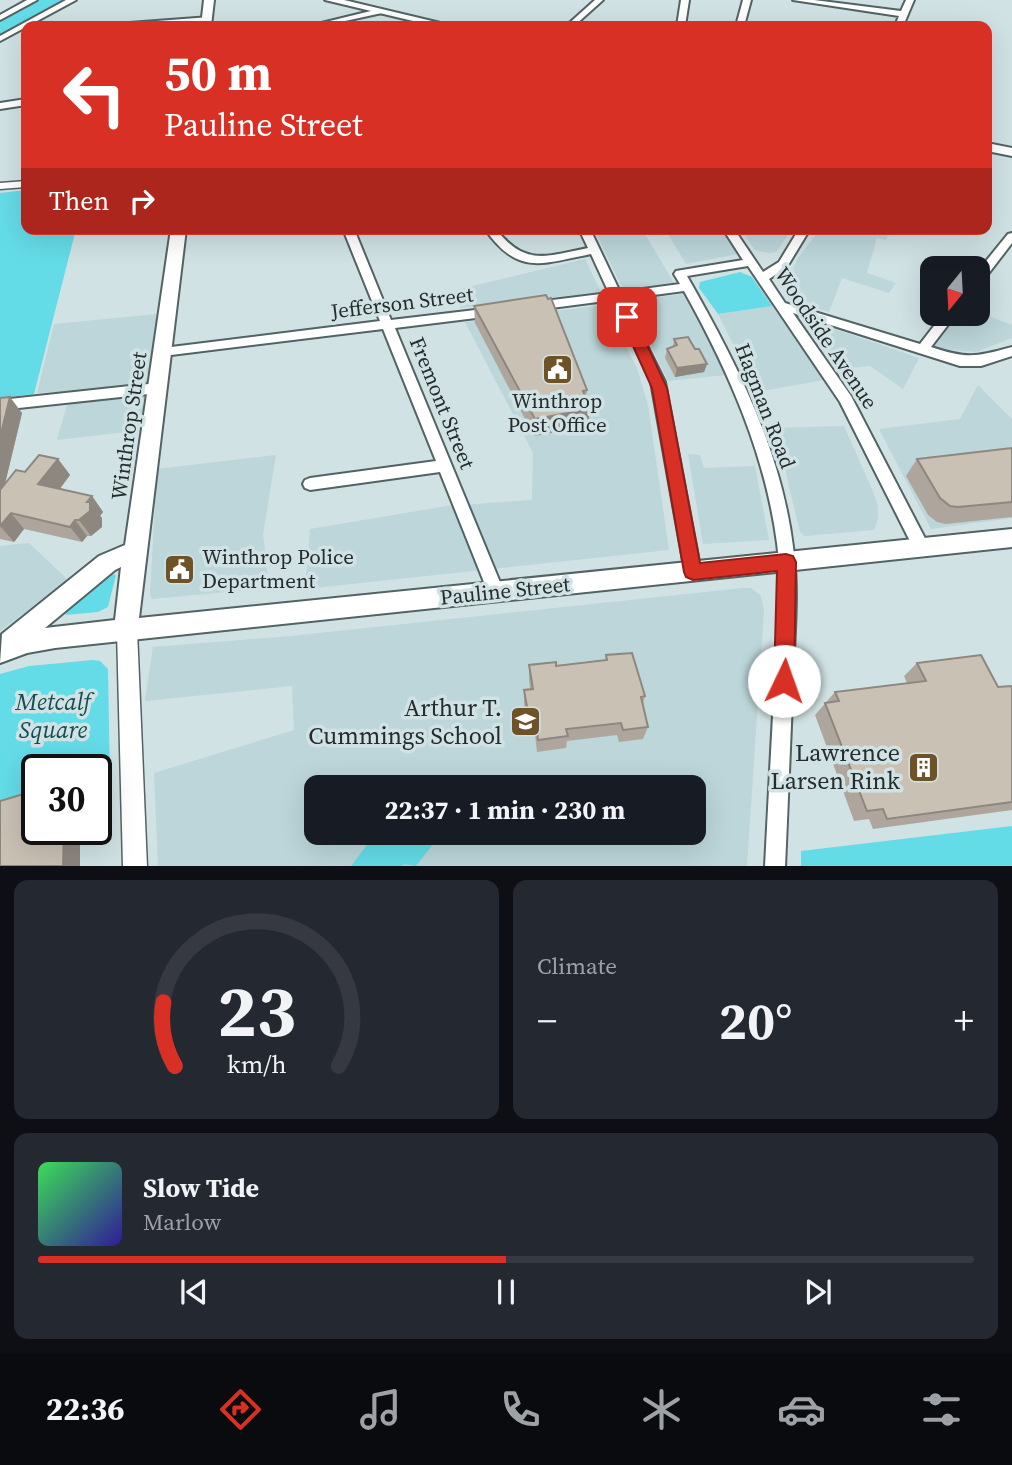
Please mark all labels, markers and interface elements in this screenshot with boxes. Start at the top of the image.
text: 50 m [164,39,272,106]
icon: left [49,49,140,140]
text: Pauline Street [164,103,363,147]
icon: right [123,182,161,220]
text: Then [49,183,109,219]
north arrow [920,256,990,326]
map controls [920,256,990,326]
street label: Woodside Avenue [768,261,885,414]
street label: Jefferson Street [328,279,475,326]
pin [597,287,657,347]
icon: arrive [608,298,646,336]
street label: Fremont Street [403,332,482,473]
street label: Hagman Road [728,339,803,473]
street label: Winthrop Street [104,350,153,502]
public building icon: Winthrop Post Office [540,352,574,386]
place label: Winthrop Post Office [507,386,607,439]
place label: Winthrop Police Department [202,542,354,595]
public building icon: Winthrop Police Department [162,552,196,586]
street label: Pauline Street [439,569,571,612]
position arrow [747,644,821,718]
park label: Metcalf Square [14,685,96,746]
place label: Arthur T. Cummings School [308,691,502,752]
school or university icon: Arthur T. Cummings School [508,705,542,739]
place label: Lawrence Larsen Rink [770,736,901,797]
building icon: Lawrence Larsen Rink [906,750,940,784]
speed limit sign: 30 [21,754,112,845]
text: 22:37 · 1 min · 230 m [385,792,625,828]
text: Climate [537,950,617,982]
text: 23 [217,961,296,1060]
text: 20° [719,985,792,1056]
text: − [537,995,557,1047]
text: + [954,995,974,1047]
text: km/h [227,1046,286,1080]
text: Slow Tide [143,1170,259,1206]
text: Marlow [143,1206,221,1238]
icon: previous [175,1273,213,1311]
icon: pause [487,1273,525,1311]
icon: next [799,1273,837,1311]
icon: directions [216,1385,265,1434]
icon: music [356,1385,405,1434]
icon: phone [496,1385,545,1434]
icon: climate [637,1385,686,1434]
icon: car [777,1385,826,1434]
icon: filters [917,1385,966,1434]
text: 22:36 [46,1387,125,1431]

